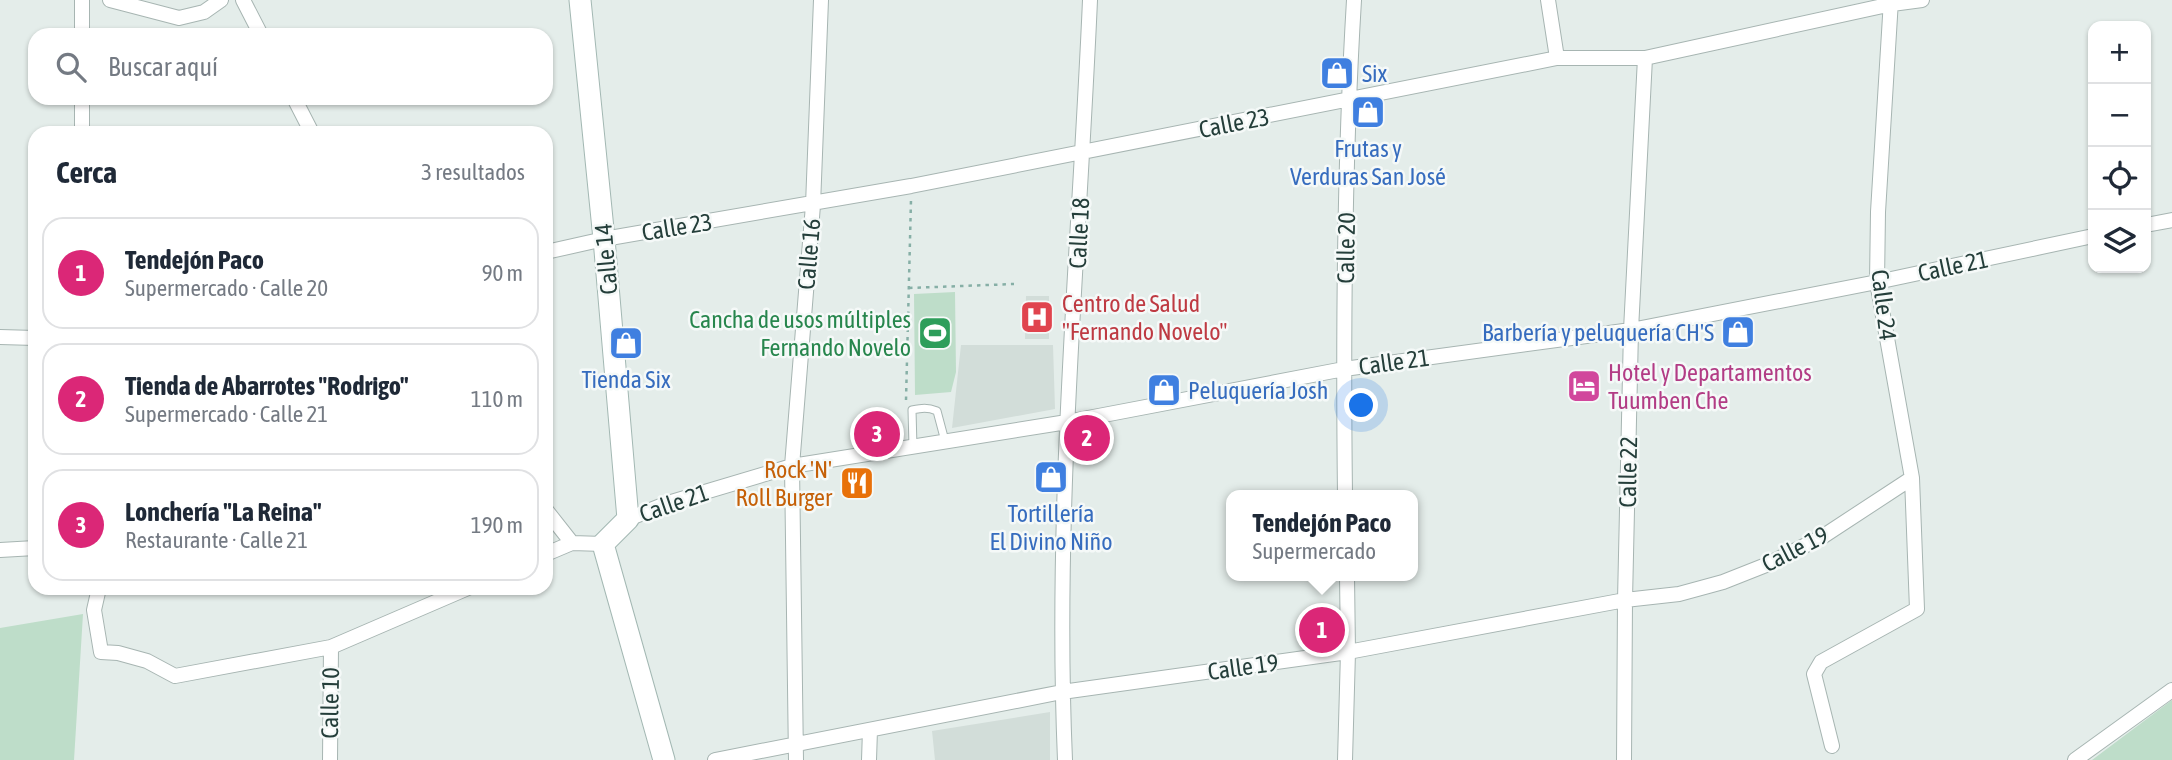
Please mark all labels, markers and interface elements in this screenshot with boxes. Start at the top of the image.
map controls [2088,21,2151,273]
button: + [2088,21,2151,84]
search box [28,28,553,105]
icon: search [52,48,90,86]
text: Buscar aquí [108,52,218,82]
shop icon: Six [1318,54,1356,92]
place label: Six [1362,60,1388,87]
button: − [2088,84,2151,147]
shop icon: Frutas y Verduras San José [1349,93,1387,131]
street label: Calle 23 [1196,103,1272,143]
place label: Frutas y Verduras San José [1290,135,1446,190]
button: locate [2088,147,2151,210]
text: Cerca [56,155,117,189]
text: 3 resultados [421,159,525,185]
street label: Calle 18 [1064,197,1094,269]
street label: Calle 23 [640,208,714,246]
button: layers [2088,210,2151,273]
street label: Calle 20 [1332,212,1360,284]
street label: Calle 16 [792,217,826,291]
street label: Calle 14 [589,222,623,296]
text: Tendejón Paco [125,245,264,275]
street label: Calle 21 [1915,245,1991,287]
text: 1 [76,260,86,286]
text: 90 m [482,260,523,286]
street label: Calle 24 [1866,268,1902,342]
text: Supermercado · Calle 20 [125,275,328,301]
place label: Centro de Salud "Fernando Novelo" [1062,290,1228,345]
hospital icon: Centro de Salud "Fernando Novelo" [1018,298,1056,336]
place label: Cancha de usos múltiples Fernando Novelo [689,306,911,361]
shop icon: Barbería y peluquería CH'S [1719,313,1757,351]
sports icon: Cancha de usos múltiples Fernando Novelo [916,314,954,352]
place label: Barbería y peluquería CH'S [1482,319,1714,346]
shop icon: Tienda Six [607,324,645,362]
street label: Calle 21 [1357,344,1431,380]
place label: Hotel y Departamentos Tuumben Che [1608,359,1812,414]
place label: Tienda Six [581,366,671,393]
hotel icon: Hotel y Departamentos Tuumben Che [1565,367,1603,405]
text: Tienda de Abarrotes "Rodrigo" [125,371,408,401]
shop icon: Peluquería Josh [1145,371,1183,409]
place label: Peluquería Josh [1188,377,1328,404]
text: 2 [76,386,86,412]
text: 110 m [471,386,523,412]
your location [1344,388,1378,422]
text: Supermercado · Calle 21 [125,401,328,427]
pin: 3 [854,408,900,460]
pin: 2 [1064,412,1110,464]
street label: Calle 22 [1614,436,1642,508]
place label: Rock 'N' Roll Burger [736,456,833,511]
shop icon: Tortillería El Divino Niño [1032,458,1070,496]
restaurant icon: Rock 'N' Roll Burger [838,464,876,502]
street label: Calle 21 [636,479,712,527]
popup [1226,490,1418,581]
text: Lonchería "La Reina" [125,497,321,527]
place label: Tortillería El Divino Niño [989,500,1113,555]
text: Tendejón Paco [1253,508,1391,538]
text: 3 [76,512,86,538]
text: 190 m [471,512,523,538]
street label: Calle 19 [1757,521,1833,577]
text: Restaurante · Calle 21 [125,527,308,553]
text: Supermercado [1253,538,1376,564]
pin: 1 [1299,604,1345,656]
street label: Calle 19 [1206,649,1280,685]
street label: Calle 10 [316,667,344,739]

